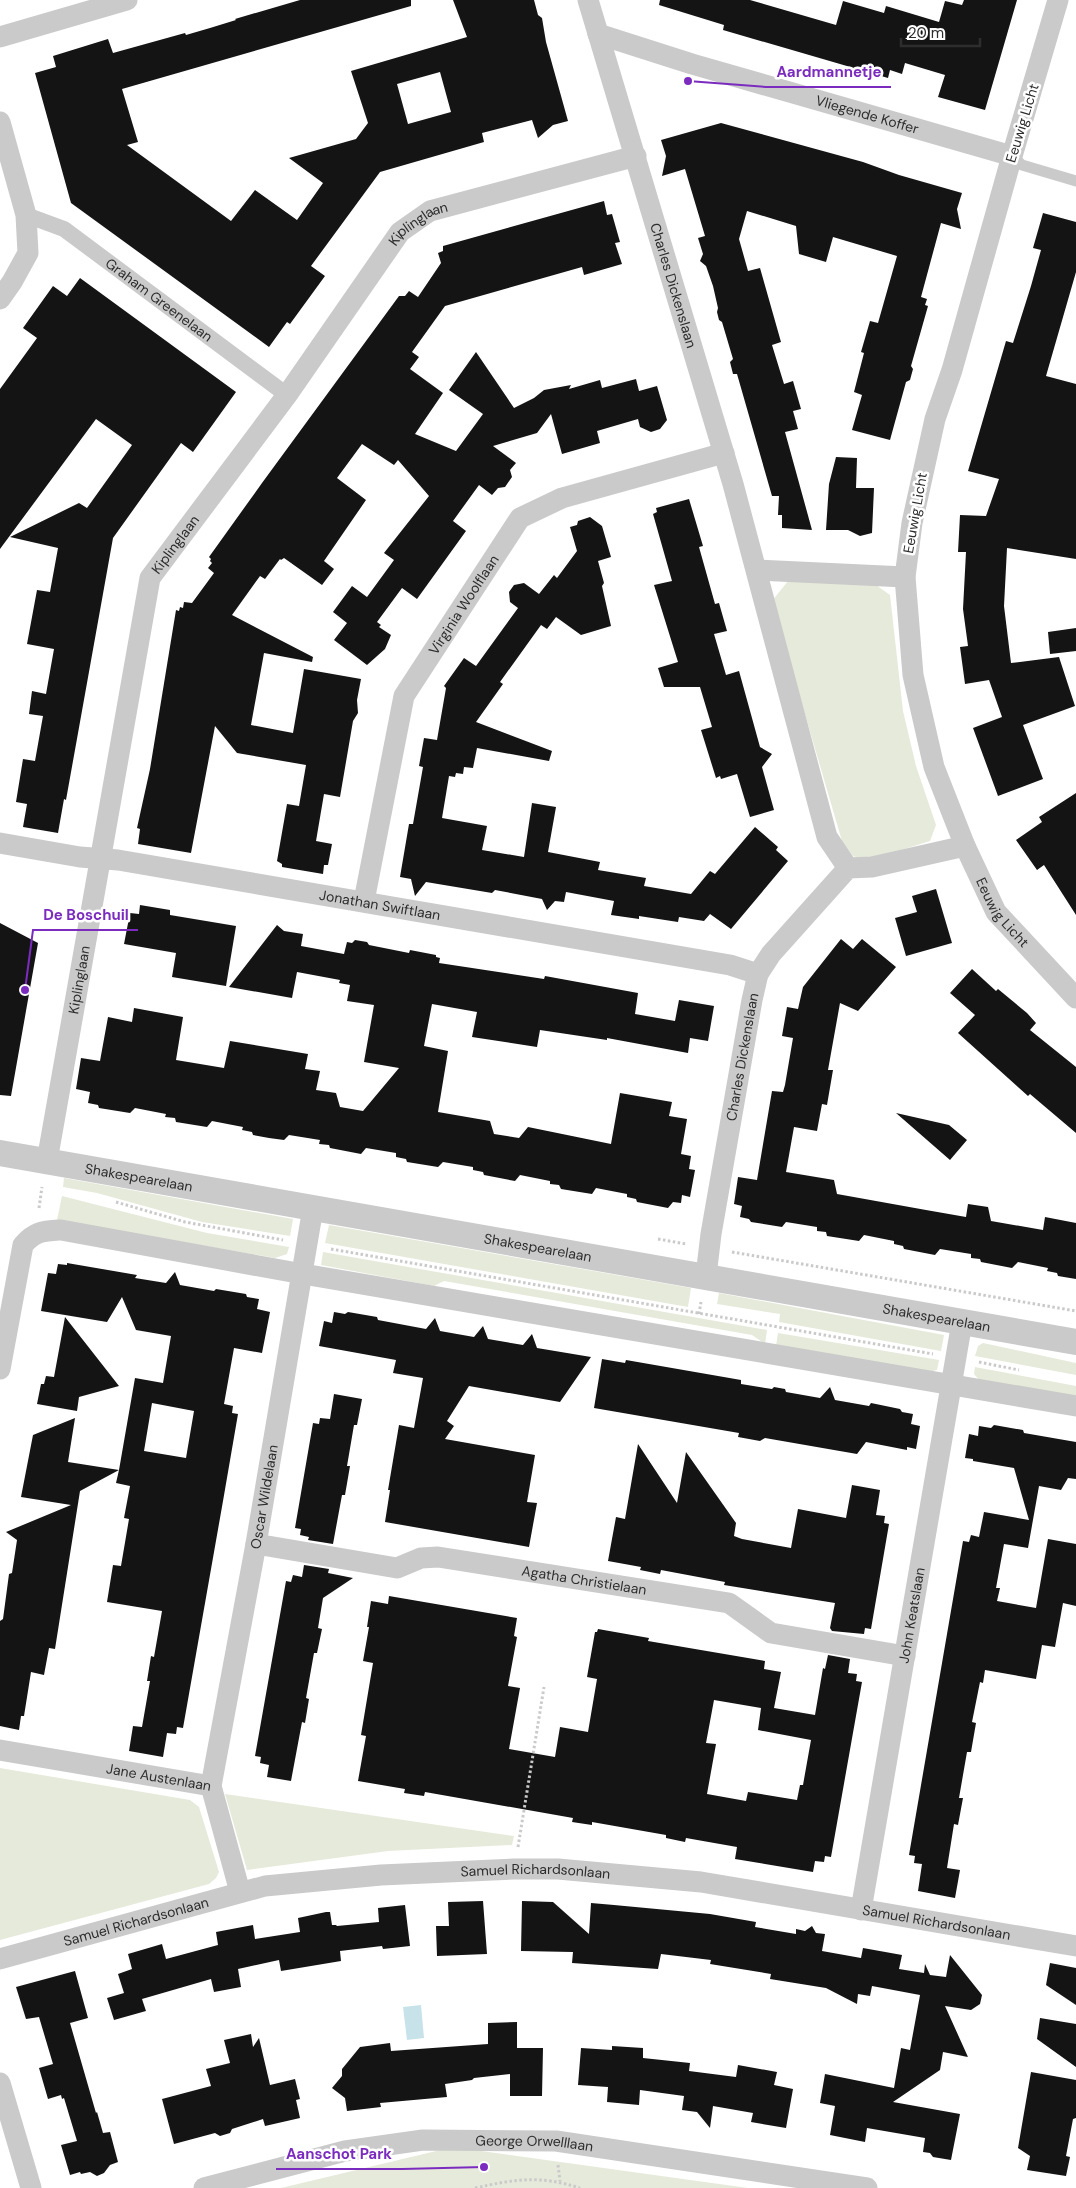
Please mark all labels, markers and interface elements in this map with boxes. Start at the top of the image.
scale bar [901,15,980,47]
text: 20 m [908,23,944,43]
callout: Aardmannetje [766,57,891,87]
text: Aardmannetje [777,62,881,82]
street label: Eeuwig Licht [1001,81,1043,165]
street label: Vliegende Koffer [814,91,921,138]
street label: Kiplinglaan [384,198,450,249]
street label: Charles Dickenslaan [646,221,701,350]
street label: Graham Greenelaan [102,254,216,346]
street label: Eeuwig Licht [899,471,931,555]
street label: Kiplinglaan [147,511,203,577]
street label: Virginia Woolflaan [425,551,503,658]
street label: Eeuwig Licht [972,875,1033,951]
street label: Jonathan Swiftlaan [318,886,442,924]
callout: De Boschuil [33,900,138,930]
text: De Boschuil [43,905,129,925]
street label: Kiplinglaan [64,944,94,1015]
street label: Charles Dickenslaan [722,991,762,1122]
street label: Shakespearelaan [84,1159,194,1196]
street label: Shakespearelaan [483,1229,593,1266]
street label: Shakespearelaan [881,1299,992,1336]
street label: Oscar Wildelaan [246,1443,282,1550]
street label: Agatha Christielaan [520,1561,648,1599]
street label: John Keatslaan [895,1566,929,1665]
street label: Jane Austenlaan [105,1759,212,1795]
street label: Samuel Richardsonlaan [460,1860,611,1883]
street label: Samuel Richardsonlaan [61,1893,211,1950]
street label: Samuel Richardsonlaan [861,1901,1012,1944]
street label: George Orwelllaan [475,2131,594,2156]
callout: Aanschot Park [276,2139,402,2169]
text: Aanschot Park [286,2144,392,2164]

